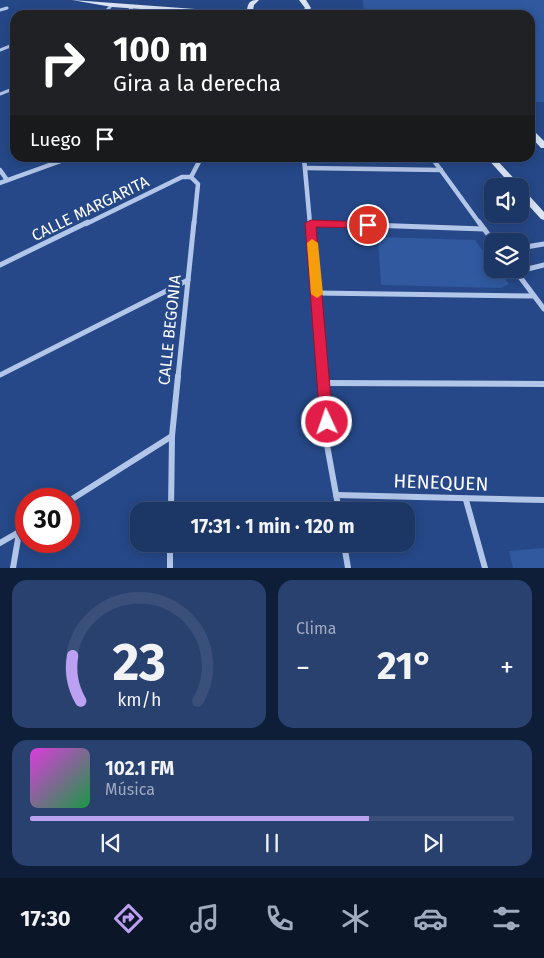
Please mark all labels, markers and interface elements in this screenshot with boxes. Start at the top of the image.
text: 100 m [113,28,208,70]
icon: right [30,30,95,95]
text: Gira a la derecha [113,70,281,97]
icon: arrive [91,125,119,153]
text: Luego [30,128,81,151]
street label: CALLE MARGARITA [28,171,153,245]
map controls [484,178,529,278]
button: sound [484,178,529,223]
pin [347,204,389,246]
icon: arrive [354,211,382,239]
button: layers [484,233,529,278]
street label: CALLE BEGONIA [154,273,185,386]
position arrow [300,395,352,447]
street label: HENEQUEN [393,469,489,496]
speed limit sign: 30 [15,488,80,553]
text: 17:31 · 1 min · 120 m [191,515,355,538]
text: Clima [296,619,336,638]
text: 23 [112,631,166,694]
text: 21° [377,643,433,689]
text: − [296,651,310,684]
text: + [500,651,514,684]
text: km/h [117,689,161,711]
text: 102.1 FM [105,757,174,780]
text: Música [105,780,155,799]
icon: previous [97,829,125,857]
icon: pause [258,829,286,857]
icon: next [419,829,447,857]
icon: directions [111,901,146,936]
icon: music [187,901,222,936]
icon: phone [262,901,297,936]
icon: climate [338,901,373,936]
icon: car [413,901,448,936]
icon: filters [489,901,524,936]
text: 17:30 [20,905,71,932]

